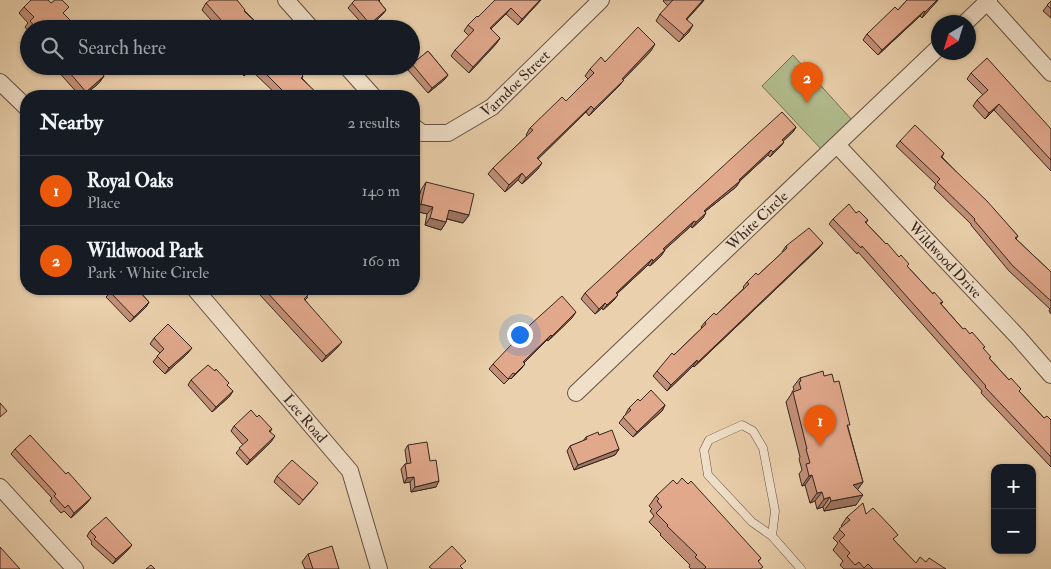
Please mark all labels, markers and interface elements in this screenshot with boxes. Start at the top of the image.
north arrow [931,15,976,60]
search box [20,20,420,75]
icon: search [38,34,66,62]
text: Search here [78,36,166,60]
street label: Varndoe Street [477,46,554,122]
pin: 2 [791,62,823,103]
text: Nearby [40,109,103,136]
text: 2 results [347,113,400,133]
text: Royal Oaks [87,169,173,193]
text: 1 [53,181,59,201]
text: 140 m [362,181,400,201]
street label: White Circle [722,187,792,255]
text: Place [87,193,120,213]
street label: Wildwood Drive [903,217,986,303]
text: Wildwood Park [87,239,203,263]
text: 2 [52,251,60,271]
text: 160 m [362,251,400,271]
text: Park · White Circle [87,263,209,283]
your location [507,322,533,348]
street label: Lee Road [279,391,331,447]
pin: 1 [804,405,836,446]
map controls [991,464,1036,554]
button: + [991,464,1036,509]
button: − [991,509,1036,554]

